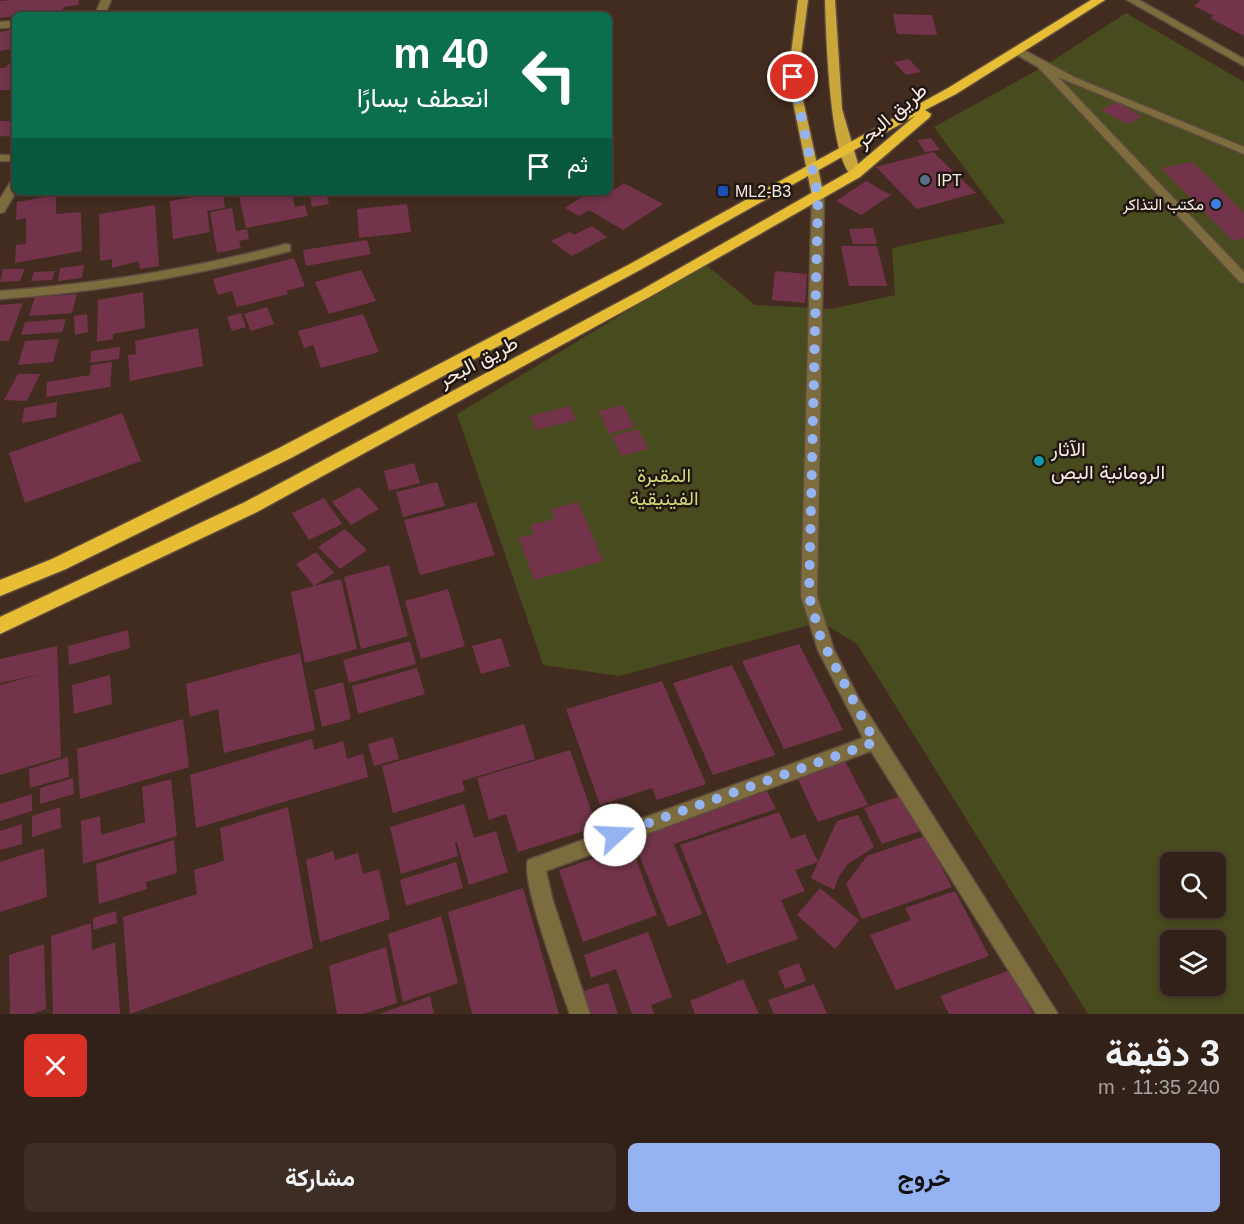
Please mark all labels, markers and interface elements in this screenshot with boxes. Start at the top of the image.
text: 40 m [393,30,489,77]
icon: left [510,36,588,114]
pin [767,51,818,102]
icon: arrive [776,60,809,93]
street label: طريق البحر [850,78,932,154]
text: انعطف يسارًا [357,83,489,113]
icon: arrive [522,150,555,183]
text: ثم [567,152,588,177]
place label: IPT [937,172,962,189]
marker: IPT [918,173,932,187]
place label: ML2-B3 [735,183,791,200]
marker: ML2-B3 [716,184,730,198]
place label: مكتب التذاكر [1122,196,1204,215]
marker: مكتب التذاكر [1209,197,1223,211]
street label: طريق البحر [434,331,522,393]
place label: الآثار الرومانية البص [1050,438,1165,485]
marker: الآثار الرومانية البص [1032,454,1046,468]
park label: المقبرة الفينيقية [629,464,699,510]
position arrow [583,803,647,867]
map controls [1160,852,1226,996]
button: search [1160,852,1226,918]
button: layers [1160,930,1226,996]
text: 3 دقيقة [1105,1033,1220,1074]
button: close [24,1034,87,1097]
text: 240 m · 11:35 [1098,1076,1220,1098]
button: مشاركة [24,1143,616,1212]
button: خروج [628,1143,1220,1212]

